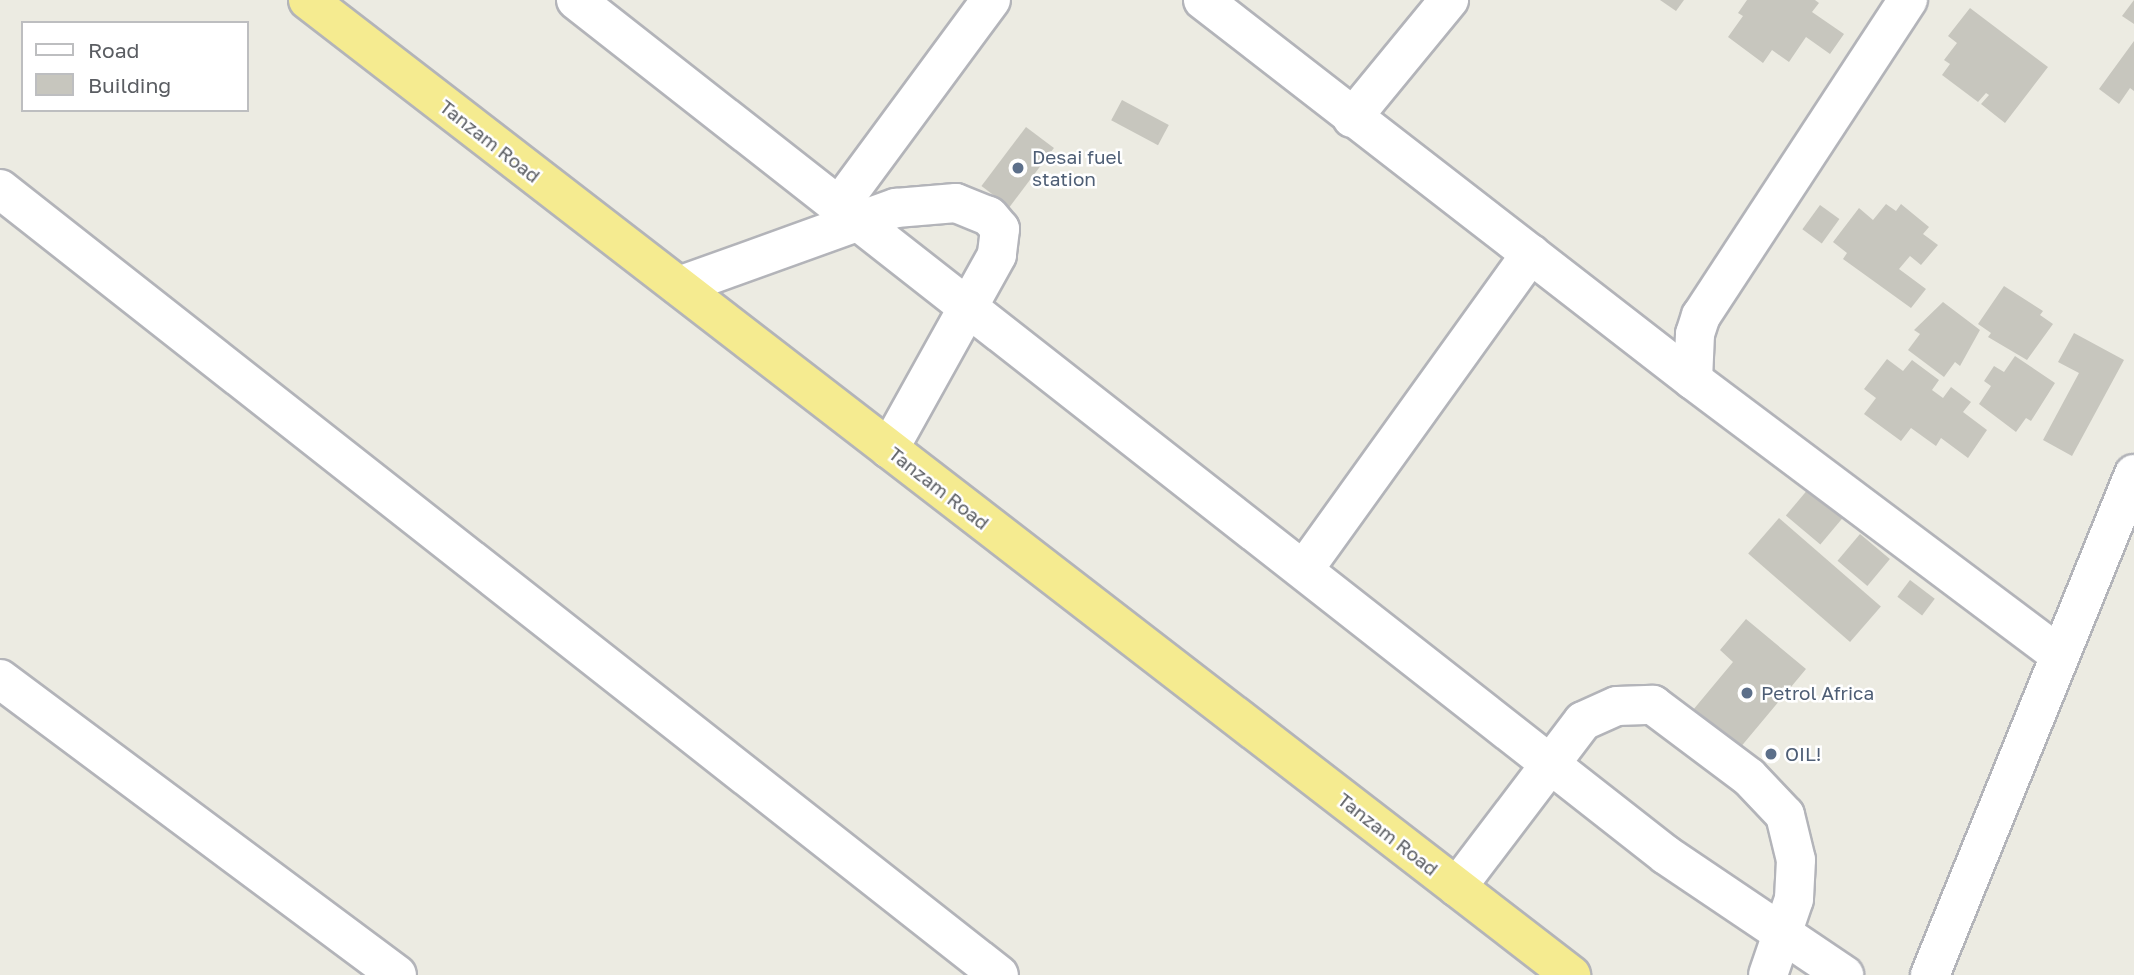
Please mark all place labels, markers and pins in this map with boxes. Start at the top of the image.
place label: Desai fuel station [1032,146,1122,190]
marker: Desai fuel station [1010,160,1026,176]
place label: Petrol Africa [1761,682,1874,704]
marker: Petrol Africa [1739,685,1755,701]
place label: OIL! [1785,743,1822,765]
marker: OIL! [1763,746,1779,762]

